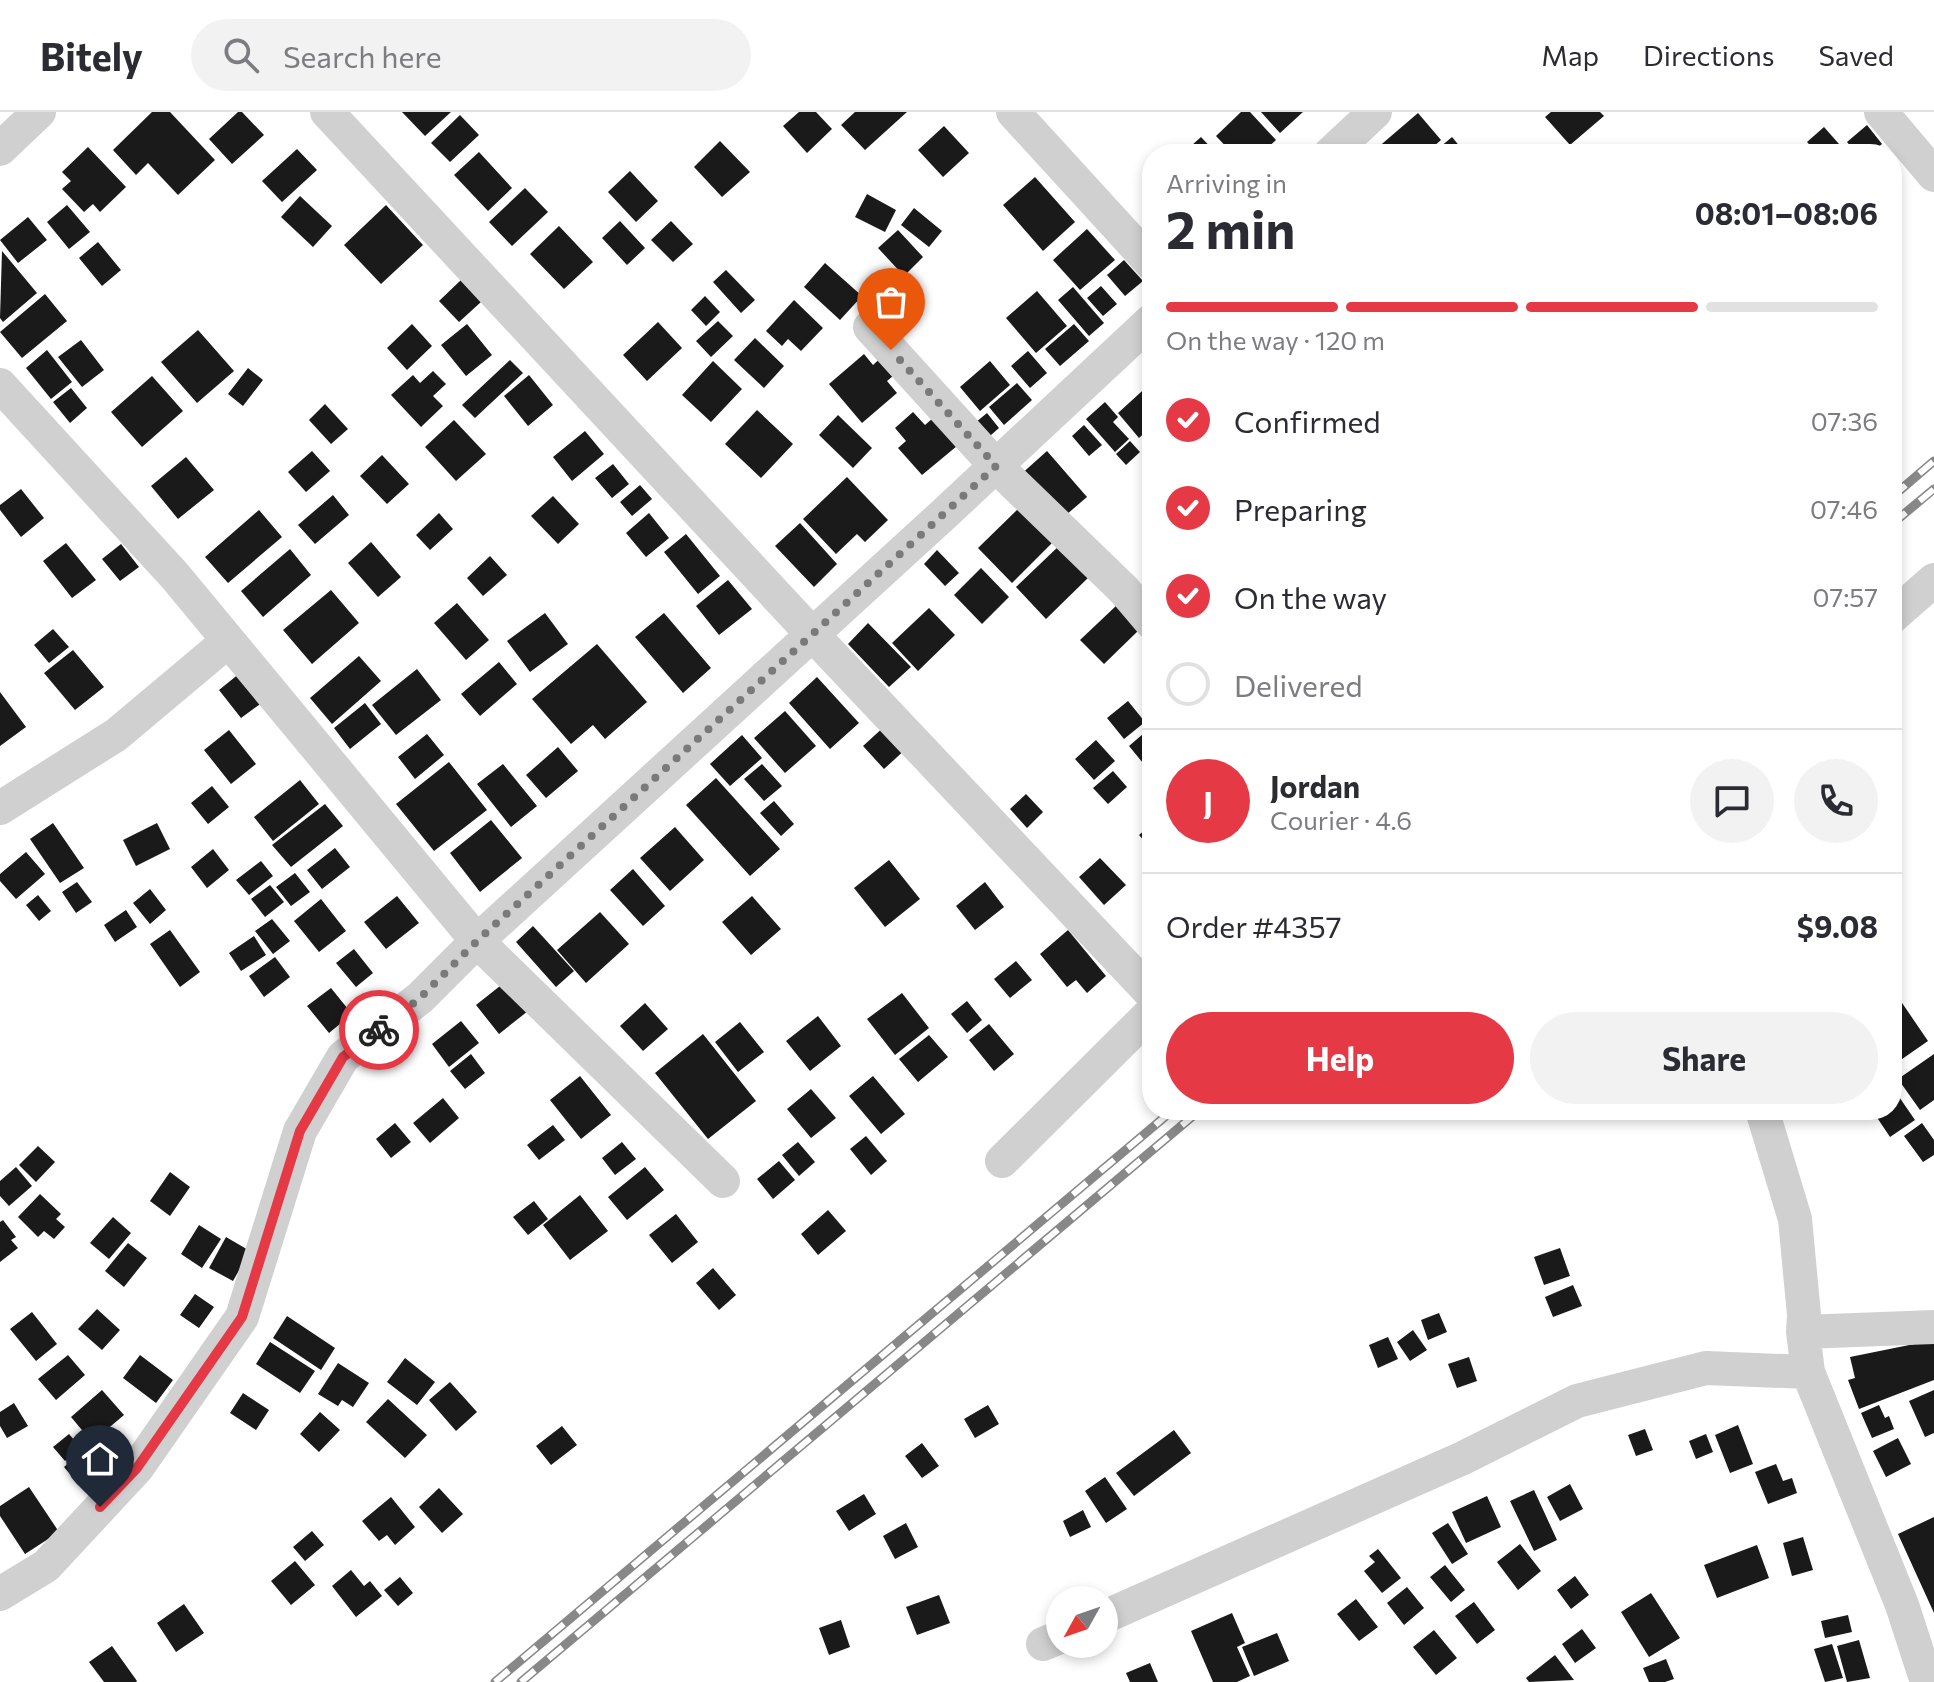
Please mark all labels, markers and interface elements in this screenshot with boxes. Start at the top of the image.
search box [191,19,751,91]
text: Bitely [40,32,143,79]
icon: search [219,33,263,77]
text: Search here [283,37,442,74]
text: Map [1541,38,1599,72]
text: Directions [1643,38,1774,72]
text: Saved [1818,38,1894,72]
text: Arriving in [1166,167,1287,198]
text: 08:01–08:06 [1695,194,1878,231]
text: 2 min [1166,196,1295,260]
pin [857,268,925,350]
icon: bag [869,280,913,324]
text: On the way · 120 m [1166,324,1385,355]
icon: check [1166,398,1210,442]
text: Confirmed [1234,402,1381,439]
text: 07:36 [1811,405,1878,436]
icon: check [1166,486,1210,530]
text: Preparing [1234,490,1367,527]
text: 07:46 [1810,493,1878,524]
icon: check [1166,574,1210,618]
text: On the way [1234,578,1387,615]
text: 07:57 [1813,581,1878,612]
text: Delivered [1234,666,1363,703]
button: chat [1690,759,1774,843]
button: phone [1794,759,1878,843]
text: Jordan [1270,767,1360,804]
text: J [1203,783,1213,820]
text: Courier · 4.6 [1270,804,1412,835]
text: Order #4357 [1166,907,1342,944]
text: $9.08 [1797,907,1878,944]
courier [339,990,419,1070]
icon: bike [357,1008,401,1052]
button: Help [1166,1012,1514,1104]
button: Share [1530,1012,1878,1104]
pin [66,1425,134,1507]
icon: home [78,1437,122,1481]
north arrow [1046,1586,1118,1658]
map controls [1046,1586,1118,1658]

